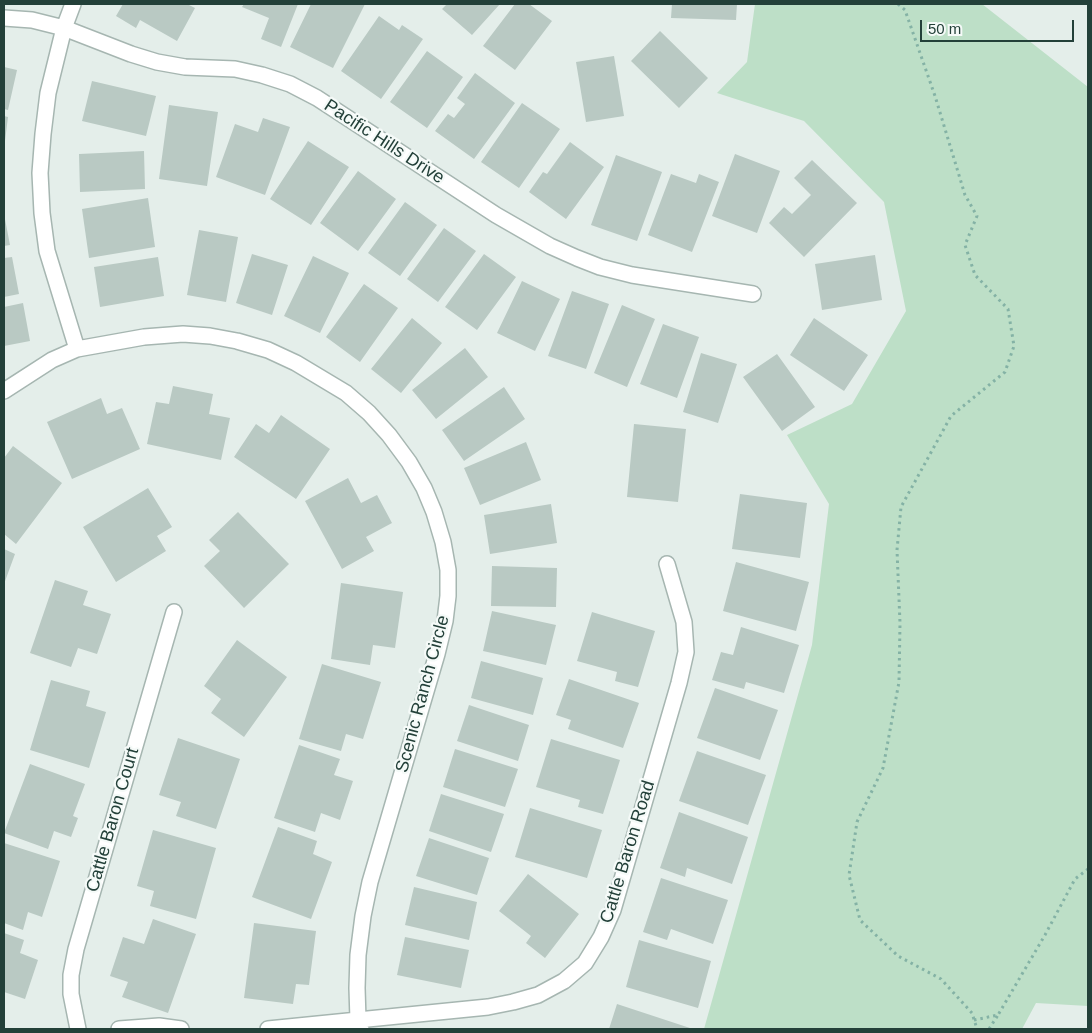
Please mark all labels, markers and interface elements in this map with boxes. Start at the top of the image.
scale bar [922,10,1076,42]
text: 50 m [928,20,961,37]
street label: Pacific Hills Drive [320,95,448,189]
street label: Scenic Ranch Circle [392,613,454,775]
street label: Cattle Baron Court [82,745,144,895]
street label: Cattle Baron Road [596,778,660,926]

